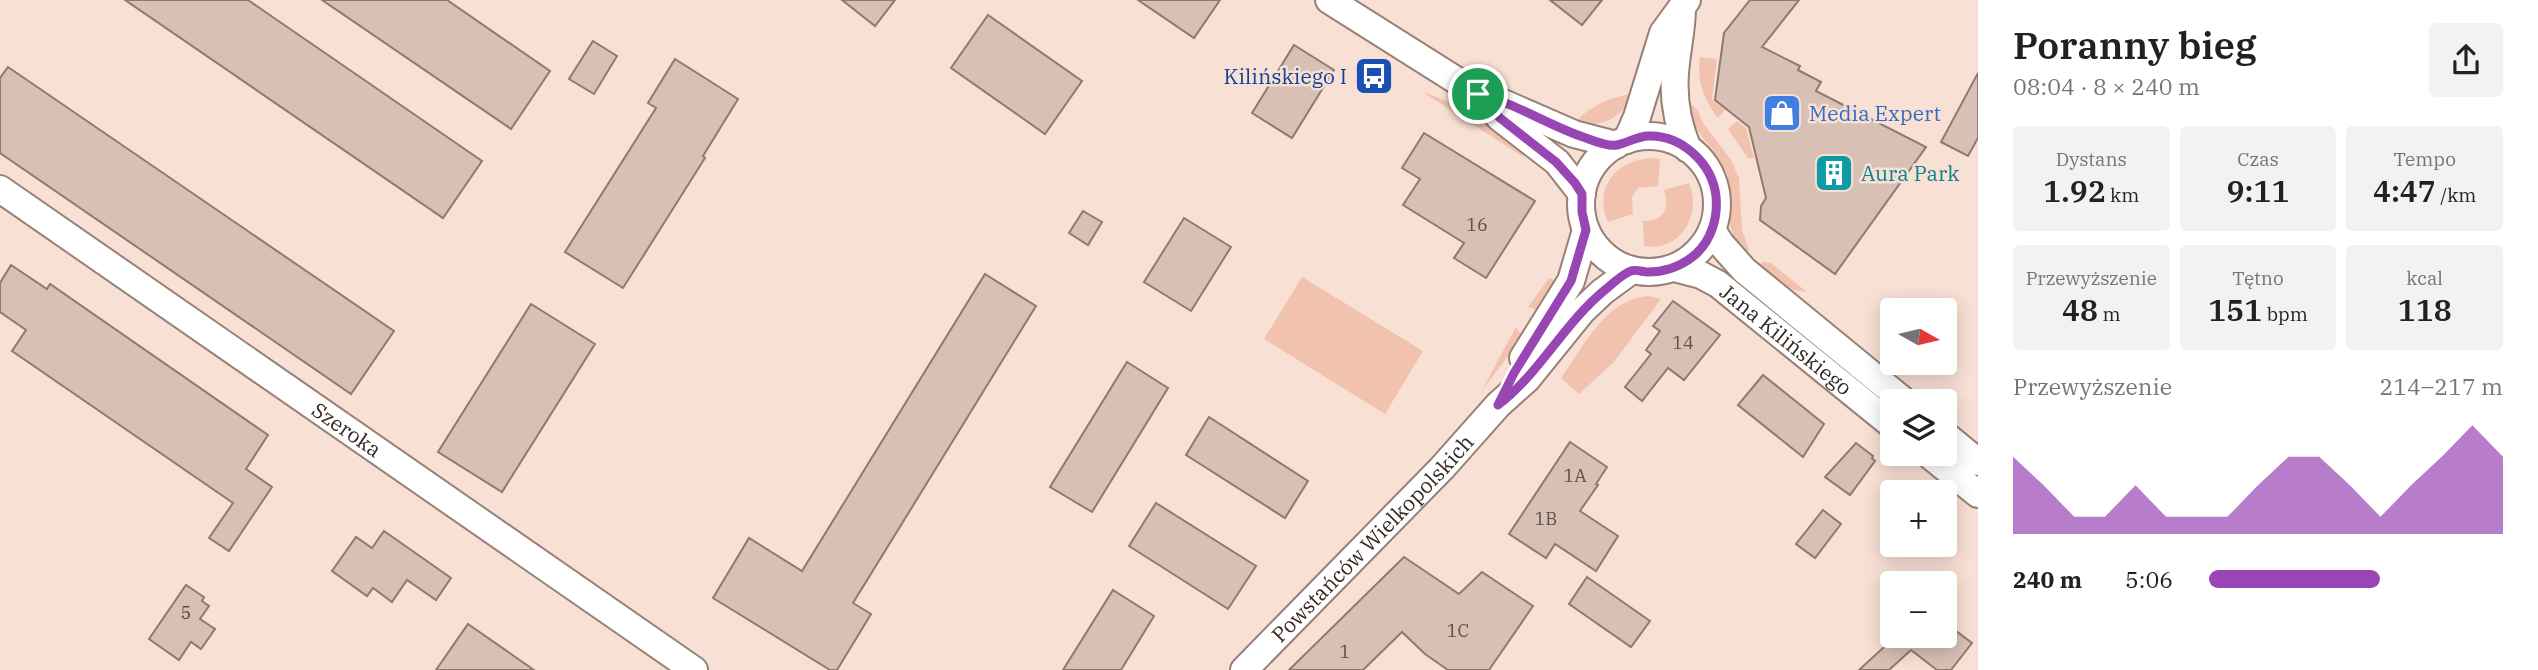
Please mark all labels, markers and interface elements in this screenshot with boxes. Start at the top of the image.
text: Poranny bieg [2013,20,2257,69]
button: share [2429,23,2503,97]
bus stop icon: Kilińskiego I [1353,55,1395,97]
place label: Kilińskiego I [1224,62,1347,90]
pin [1448,64,1508,124]
text: 08:04 · 8 × 240 m [2013,71,2200,101]
icon: arrive [1459,75,1497,113]
shop icon: Media Expert [1761,92,1803,134]
place label: Media Expert [1809,99,1941,127]
text: Dystans [2056,147,2127,171]
text: Czas [2237,147,2279,171]
text: Tempo [2393,147,2456,171]
building icon: Aura Park [1813,152,1855,194]
place label: Aura Park [1861,159,1960,187]
text: 1.92 [2043,171,2106,210]
text: 9:11 [2227,171,2289,210]
text: 4:47 [2373,171,2436,210]
text: km [2106,183,2139,207]
text: /km [2436,183,2476,207]
house number: 16 [1466,213,1488,236]
text: Przewyższenie [2026,266,2157,290]
text: Tętno [2232,266,2284,290]
text: kcal [2406,266,2443,290]
street label: Jana Kilińskiego [1714,277,1858,401]
text: 48 [2062,290,2098,329]
text: 151 [2208,290,2262,329]
text: 118 [2398,290,2452,329]
north arrow [1880,298,1956,374]
map controls [1880,298,1957,648]
text: m [2098,302,2121,326]
text: bpm [2262,302,2308,326]
house number: 14 [1672,331,1694,354]
text: Przewyższenie [2013,371,2172,401]
text: 214–217 m [2379,371,2503,401]
button: layers [1880,389,1957,466]
street label: Szeroka [306,395,387,463]
street label: Powstańców Wielkopolskich [1265,428,1479,648]
house number: 1A [1563,464,1587,487]
button: + [1880,480,1957,557]
house number: 1B [1535,507,1557,530]
text: 240 m [2013,564,2082,594]
text: 5:06 [2125,564,2173,594]
button: − [1880,571,1957,648]
house number: 5 [181,601,191,624]
house number: 1C [1447,619,1469,642]
house number: 1 [1340,640,1350,663]

